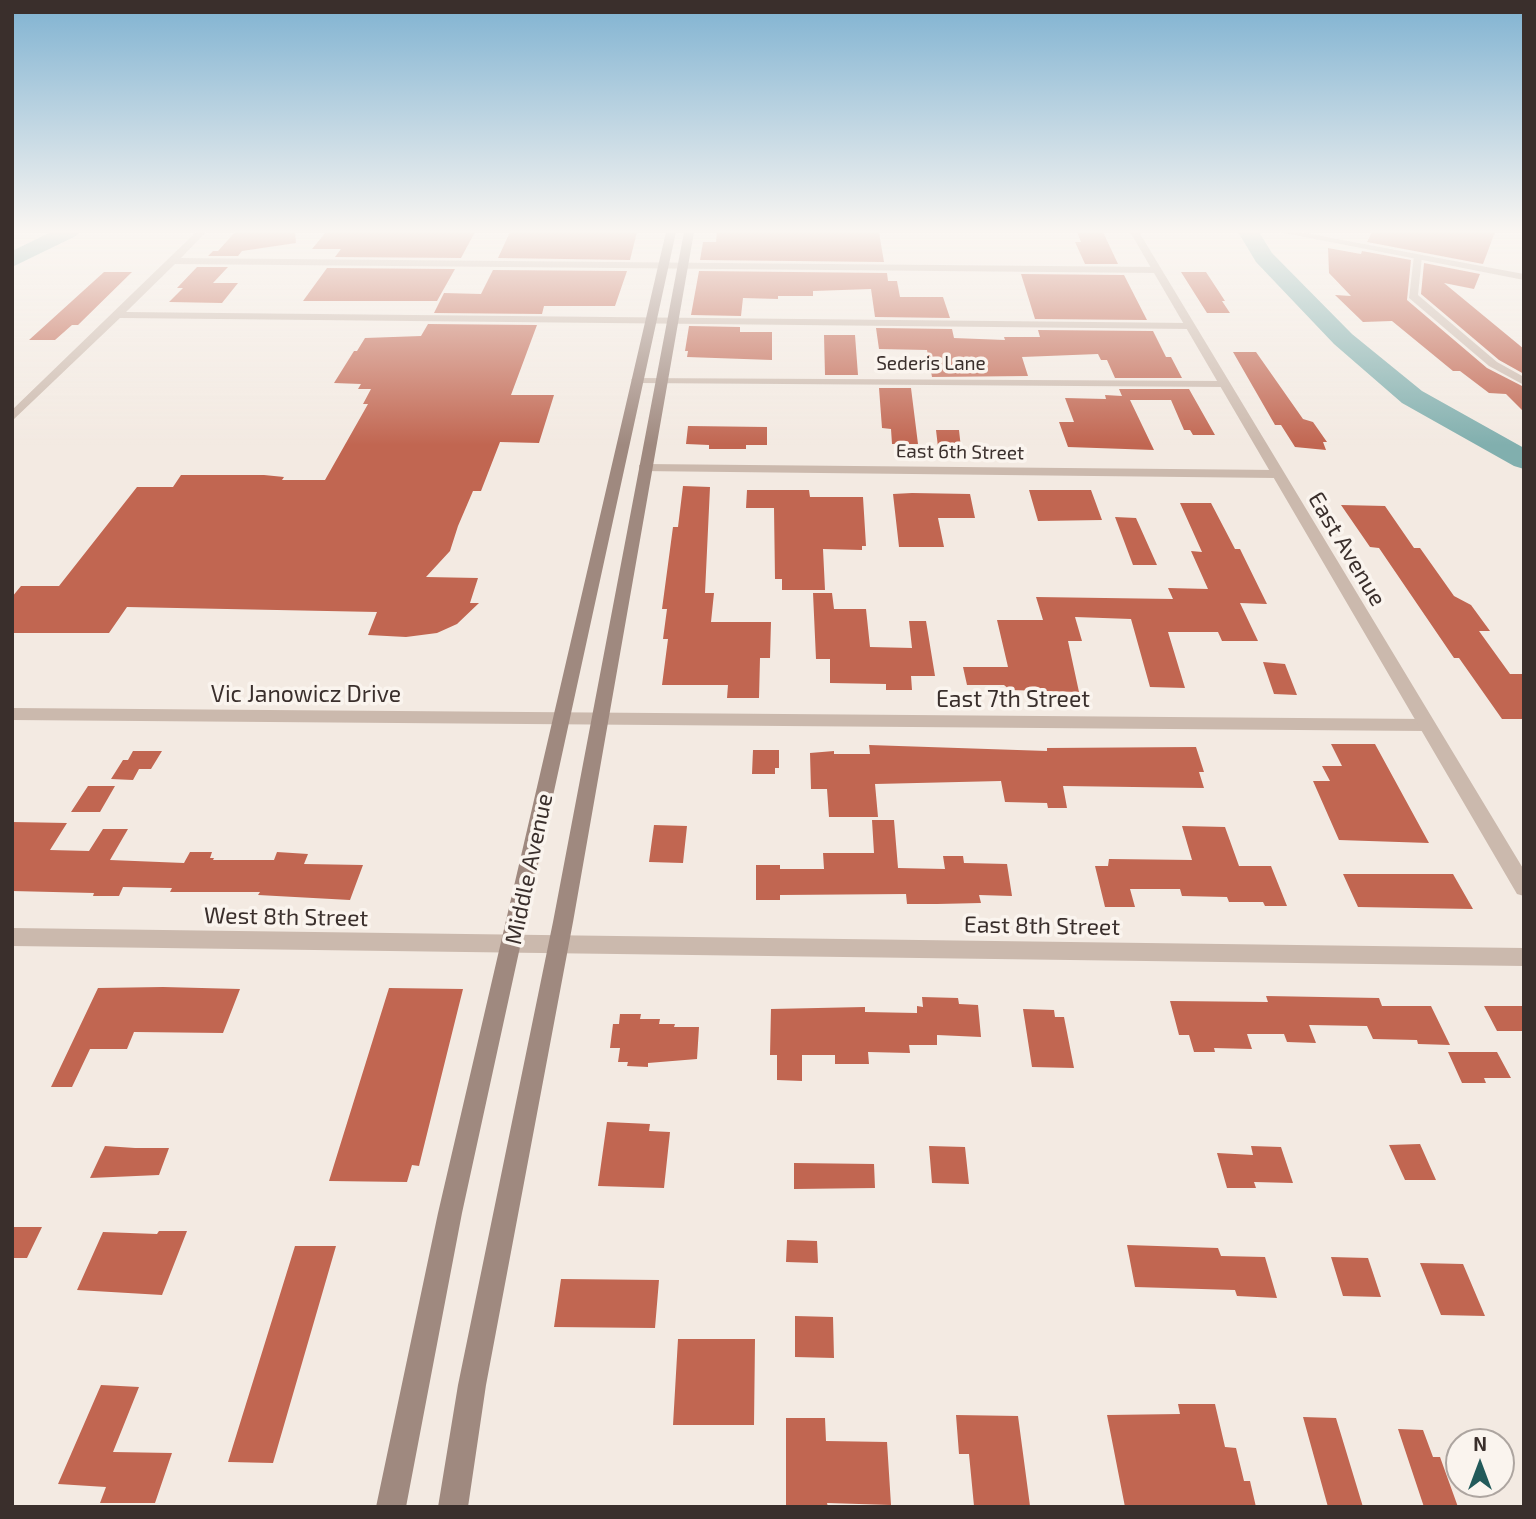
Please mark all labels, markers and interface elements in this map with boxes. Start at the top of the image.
street label: Sederis Lane [876,353,986,375]
street label: East 6th Street [896,439,1024,465]
street label: East Avenue [1302,487,1392,611]
street label: Vic Janowicz Drive [211,680,401,708]
street label: East 7th Street [936,685,1090,713]
street label: Middle Avenue [500,791,558,947]
street label: West 8th Street [204,902,368,932]
street label: East 8th Street [964,911,1120,941]
north arrow [1445,1428,1515,1498]
text: N [1473,1432,1487,1455]

